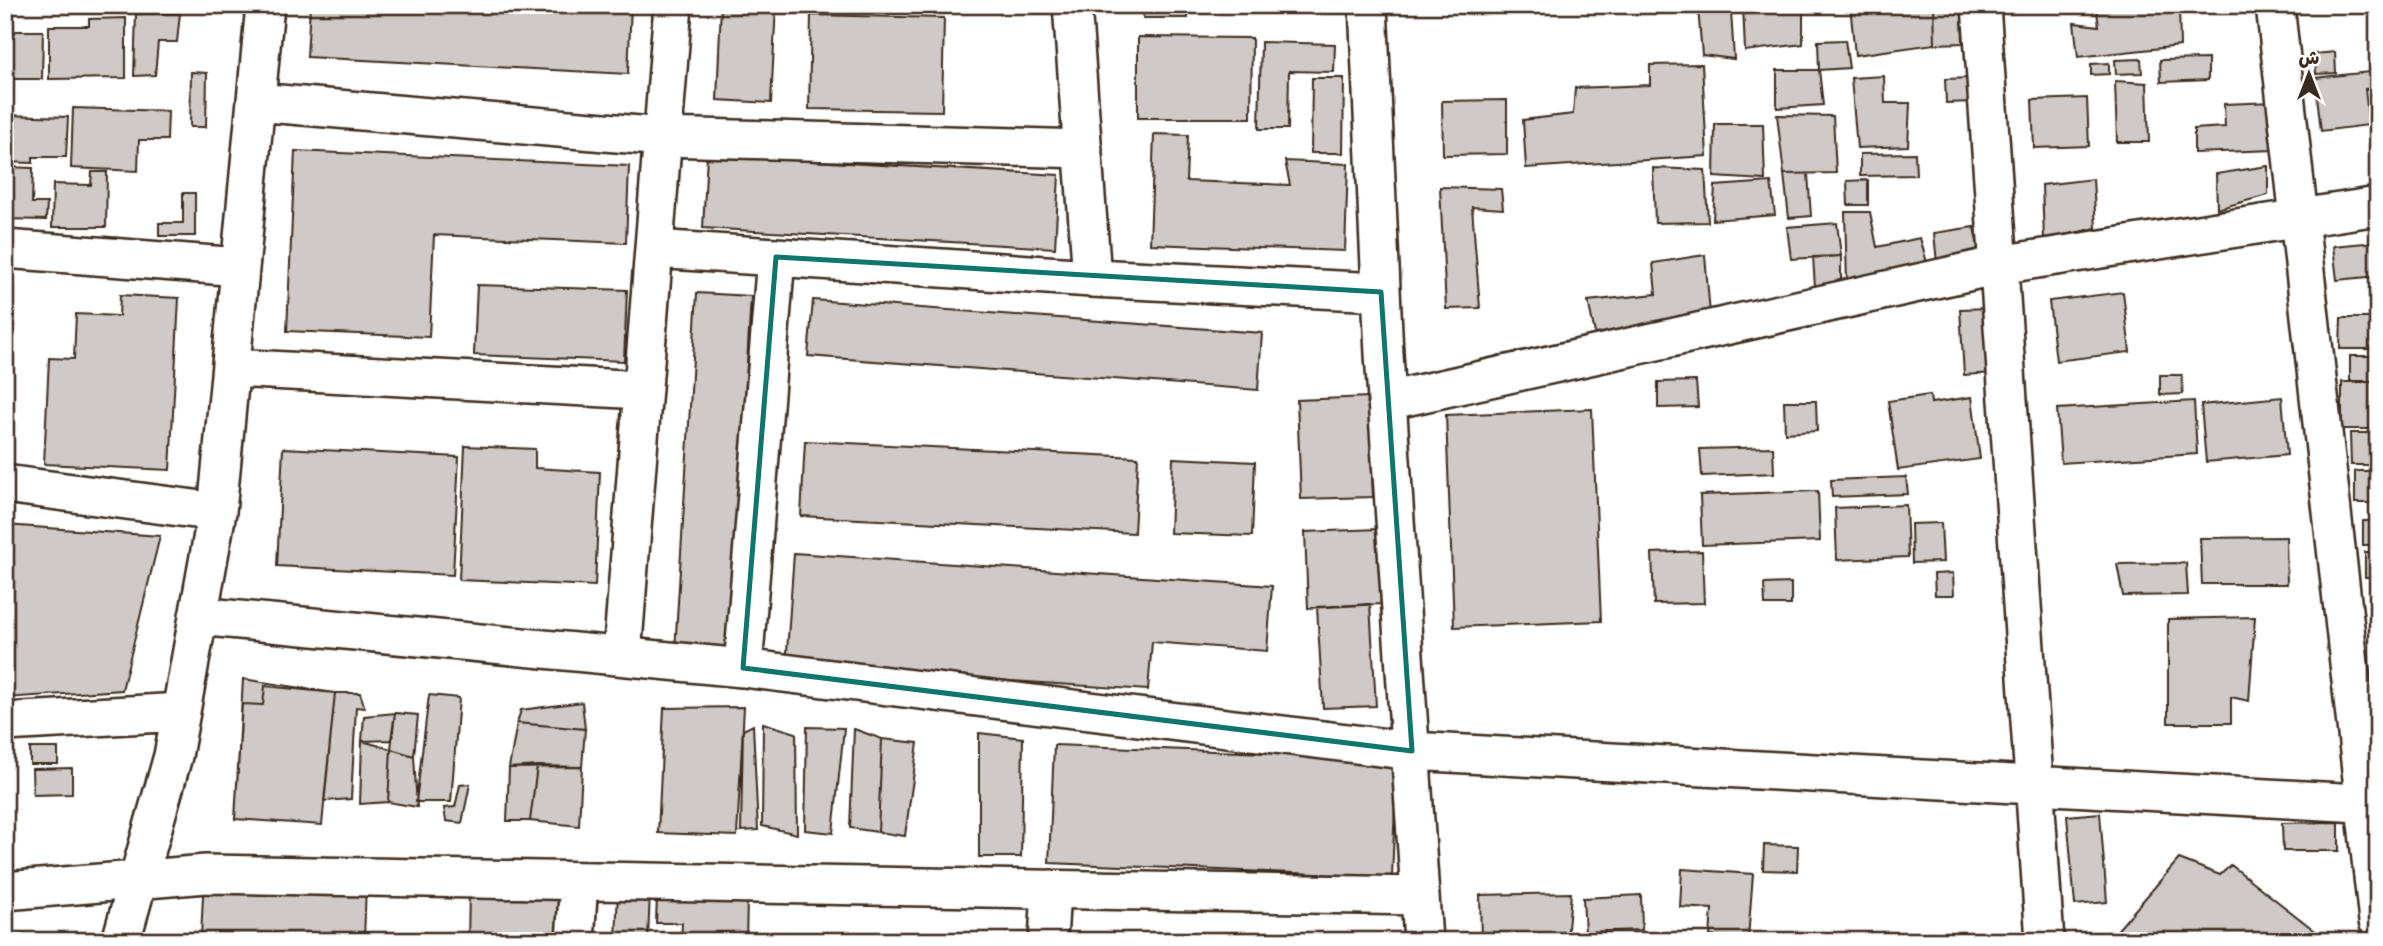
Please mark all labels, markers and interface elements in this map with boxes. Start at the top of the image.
north arrow [2274,38,2344,108]
text: ش [2299,45,2320,72]

